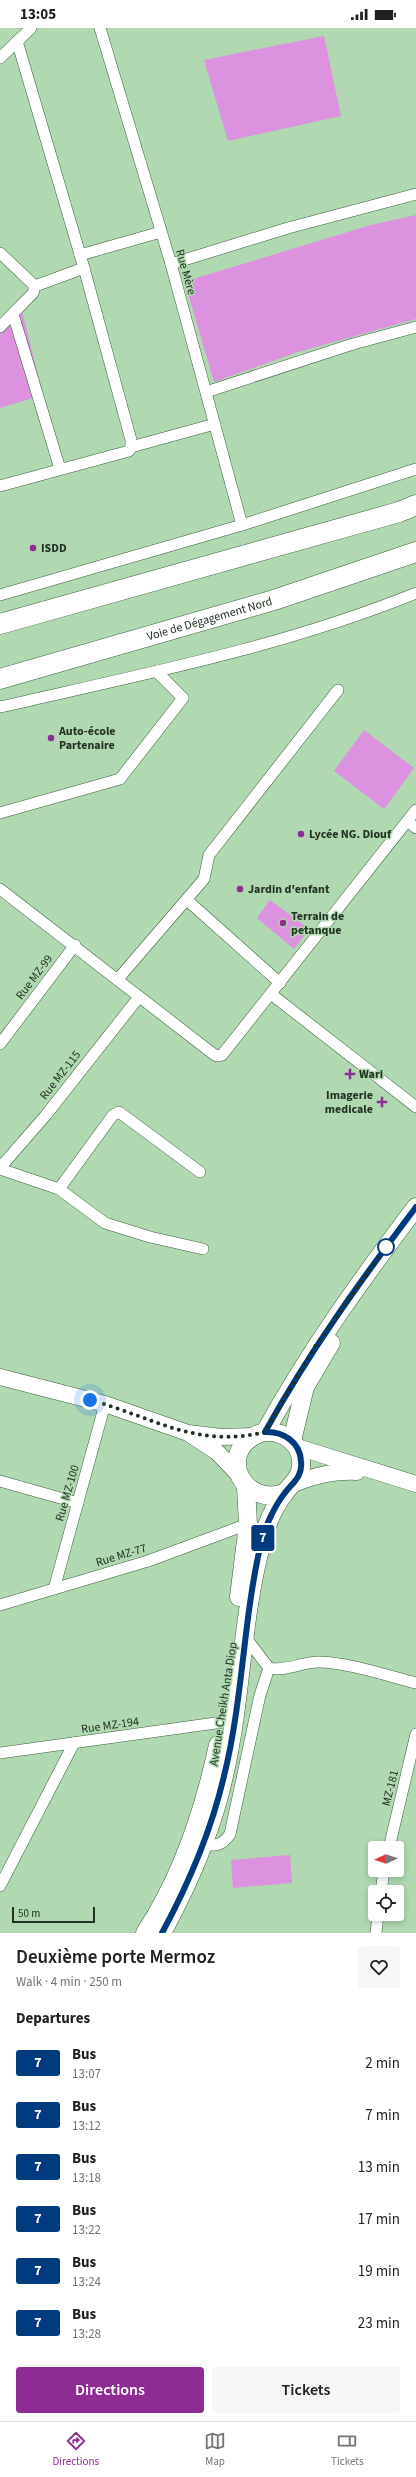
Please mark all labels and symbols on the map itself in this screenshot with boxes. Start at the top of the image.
street label: Rue Mère [171,247,200,297]
place label: ISDD [41,540,67,557]
marker: ISDD [28,543,38,553]
street label: Voie de Dégagement Nord [145,593,274,645]
place label: Auto-école Partenaire [58,723,116,754]
marker: Auto-école Partenaire [46,733,56,743]
place label: Lycée NG. Diouf [309,826,392,843]
marker: Lycée NG. Diouf [296,829,306,839]
place label: Jardin d'enfant [248,881,330,898]
marker: Jardin d'enfant [235,884,245,894]
place label: Terrain de petanque [291,908,344,939]
marker: Terrain de petanque [278,918,288,928]
street label: Rue MZ-99 [12,951,57,1003]
street label: Rue MZ-115 [36,1047,85,1103]
place label: Wari [359,1066,383,1083]
marker: Wari [344,1068,356,1080]
place label: Imagerie medicale [325,1087,373,1118]
marker: Imagerie medicale [376,1096,388,1108]
unlabelled marker [377,1238,395,1256]
your location [80,1390,100,1410]
street label: Rue MZ-100 [51,1463,84,1523]
line badge: 7 [250,1525,276,1551]
street label: Rue MZ-77 [94,1540,149,1571]
street label: Avenue Cheikh Anta Diop [205,1641,242,1767]
street label: Rue MZ-194 [80,1713,140,1738]
street label: MZ-181 [378,1768,403,1808]
north arrow [368,1841,404,1877]
scale bar [12,1905,95,1924]

